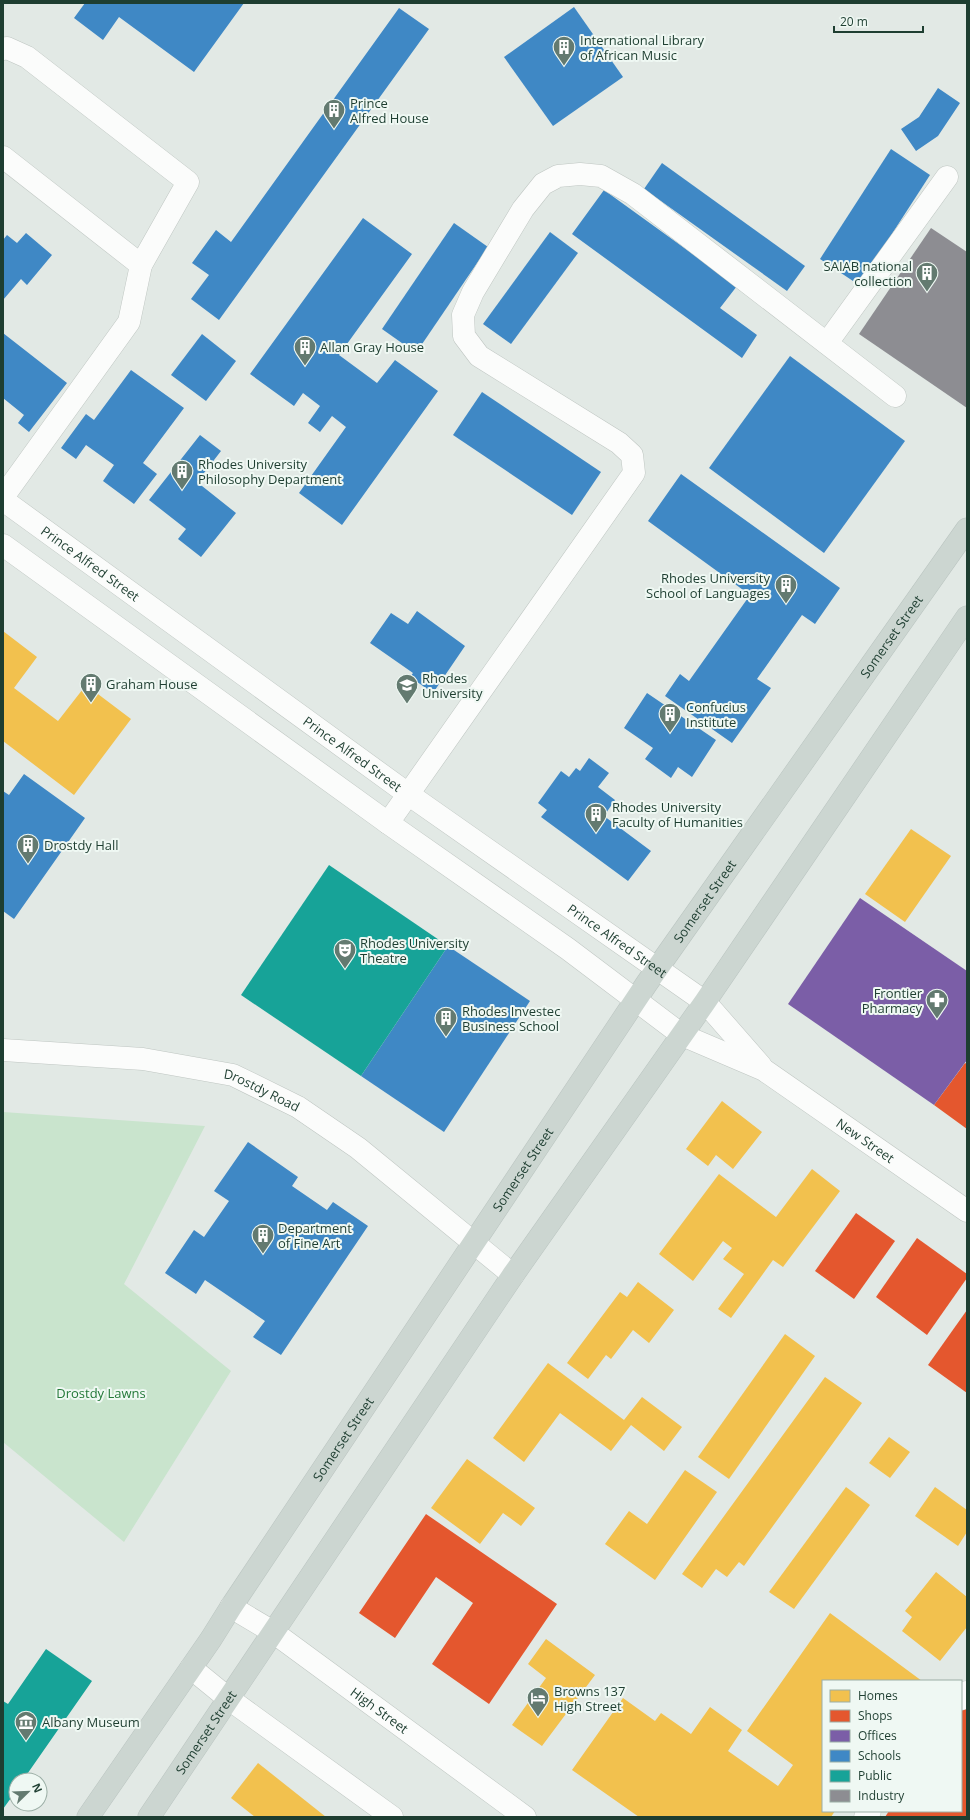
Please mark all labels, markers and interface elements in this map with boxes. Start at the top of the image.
scale bar [834,8,923,34]
text: 20 m [840,13,868,30]
place label: International Library of African Music [580,31,705,64]
building icon: International Library of African Music [551,34,577,67]
place label: Prince Alfred House [350,94,429,127]
building icon: Prince Alfred House [321,97,347,130]
place label: SAIAB national collection [824,257,912,290]
building icon: SAIAB national collection [914,260,940,293]
building icon: Allan Gray House [292,334,318,367]
place label: Allan Gray House [320,338,424,356]
place label: Rhodes University Philosophy Department [198,455,342,488]
building icon: Rhodes University Philosophy Department [169,458,195,491]
street label: Prince Alfred Street [38,522,144,605]
place label: Rhodes University School of Languages [646,569,770,602]
building icon: Rhodes University School of Languages [773,572,799,605]
street label: Somerset Street [856,591,927,682]
place label: Rhodes University [422,669,483,702]
building icon: Graham House [78,671,104,704]
school or university icon: Rhodes University [394,672,420,705]
place label: Graham House [106,675,197,693]
place label: Confucius Institute [686,698,746,731]
building icon: Confucius Institute [657,701,683,734]
street label: Prince Alfred Street [300,712,406,796]
place label: Rhodes University Faculty of Humanities [612,798,743,831]
building icon: Rhodes University Faculty of Humanities [583,801,609,834]
building icon: Drostdy Hall [15,832,41,865]
place label: Drostdy Hall [44,836,119,854]
street label: Somerset Street [669,856,740,946]
street label: Prince Alfred Street [564,899,671,982]
place label: Rhodes University Theatre [360,934,470,967]
theatre icon: Rhodes University Theatre [332,937,358,970]
place label: Frontier Pharmacy [862,984,923,1017]
pharmacy icon: Frontier Pharmacy [924,987,950,1020]
place label: Rhodes Investec Business School [462,1002,560,1035]
building icon: Rhodes Investec Business School [433,1005,459,1038]
street label: Drostdy Road [223,1065,303,1116]
street label: New Street [833,1114,898,1167]
street label: Somerset Street [488,1124,557,1215]
place label: Department of Fine Art [278,1219,352,1252]
building icon: Department of Fine Art [250,1222,276,1255]
park label: Drostdy Lawns [56,1384,146,1402]
street label: Somerset Street [308,1393,378,1485]
legend [822,1680,962,1812]
place label: Browns 137 High Street [554,1682,625,1715]
street label: High Street [347,1683,412,1738]
hotel icon: Browns 137 High Street [525,1685,551,1718]
street label: Somerset Street [171,1687,241,1778]
text: Homes [858,1687,898,1704]
text: Shops [858,1707,893,1724]
museum icon: Albany Museum [13,1709,39,1742]
place label: Albany Museum [42,1713,140,1731]
text: Offices [858,1727,897,1744]
text: Schools [858,1747,901,1764]
text: Public [858,1767,892,1784]
north arrow [8,1772,48,1812]
text: N [29,1781,46,1795]
text: Industry [858,1787,905,1804]

